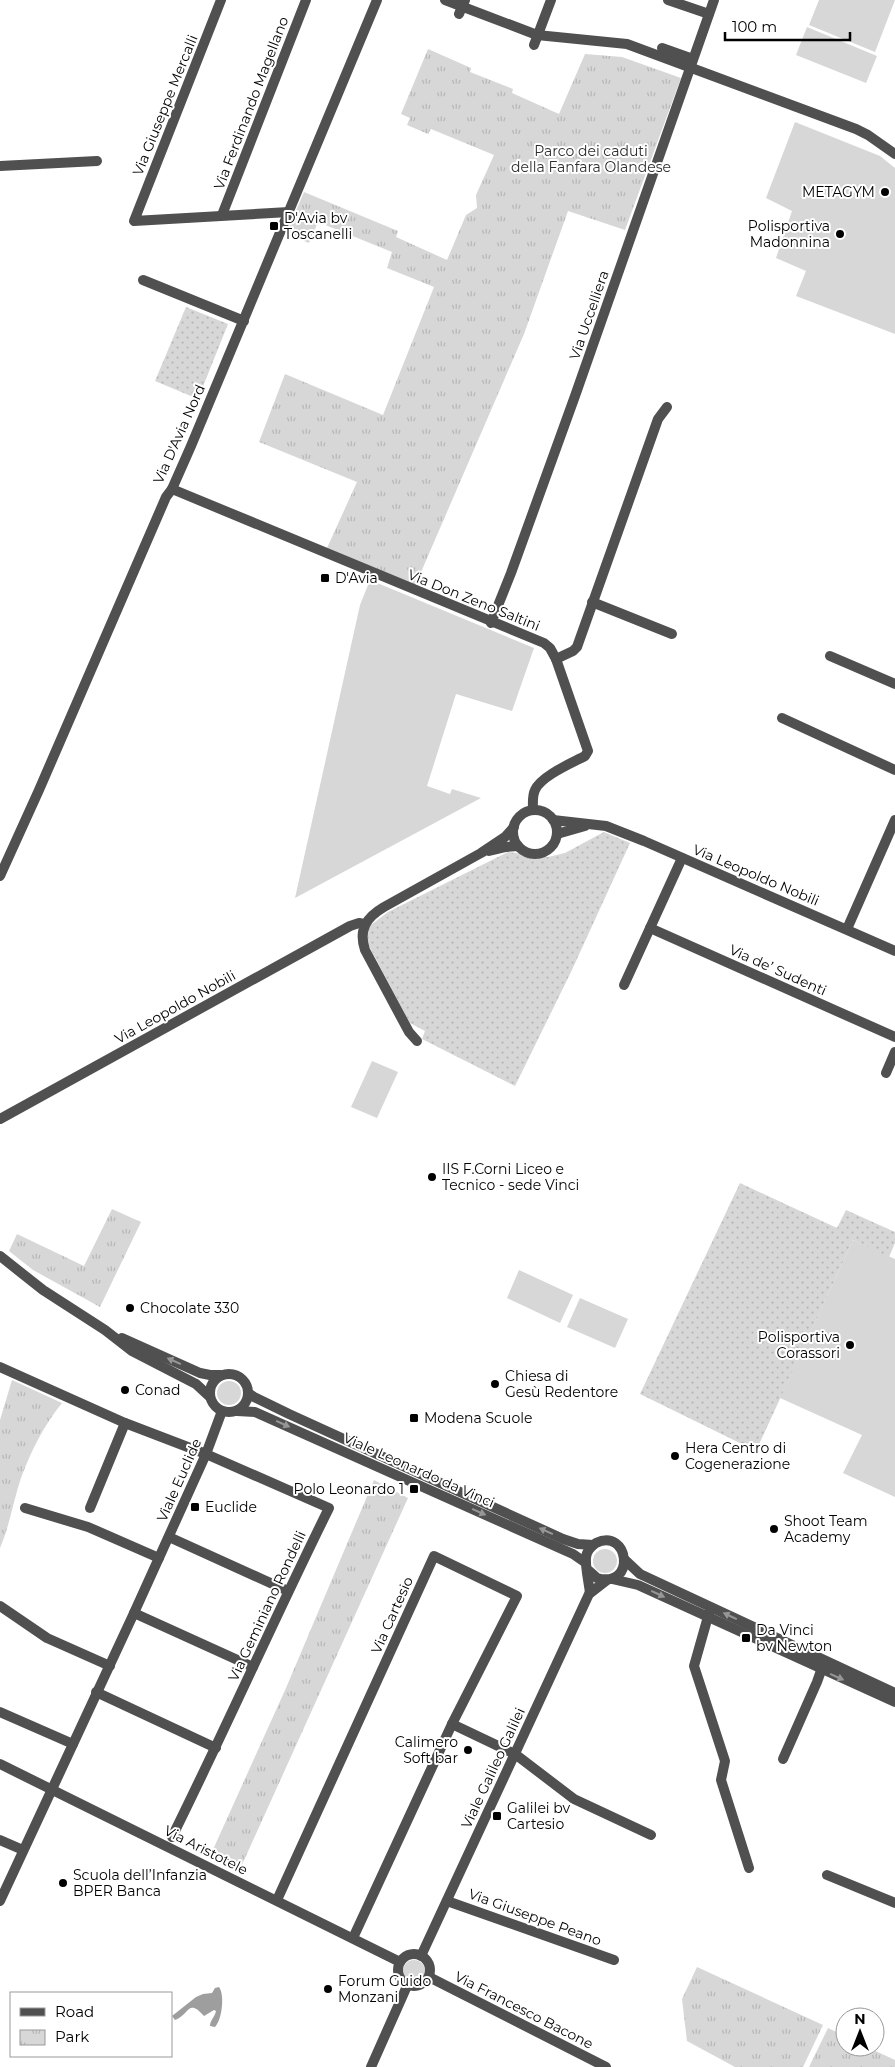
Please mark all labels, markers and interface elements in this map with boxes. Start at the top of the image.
scale bar [725,10,850,42]
street label: Via Ferdinando Magellano [210,14,292,192]
text: 100 m [732,17,777,36]
street label: Via Giuseppe Mercalli [129,32,201,178]
park label: Parco dei caduti della Fanfara Olandese [511,142,671,176]
place label: METAGYM [802,183,875,201]
marker: METAGYM [879,186,891,198]
place label: D'Avia bv Toscanelli [284,209,352,243]
place label: Polisportiva Madonnina [748,217,830,251]
marker: D'Avia bv Toscanelli [268,220,280,232]
marker: Polisportiva Madonnina [834,228,846,240]
street label: Via Uccelliera [565,268,613,362]
street label: Via D'Avia Nord [149,382,209,486]
street label: Via Don Zeno Saltini [405,565,543,635]
place label: D'Avia [335,569,378,587]
marker: D'Avia [319,572,331,584]
street label: Via Leopoldo Nobili [690,840,822,910]
street label: Via de’ Sudenti [727,940,829,1000]
street label: Via Leopoldo Nobili [111,966,239,1048]
place label: IIS F.Corni Liceo e Tecnico - sede Vinci [442,1160,579,1194]
marker: IIS F.Corni Liceo e Tecnico - sede Vinci [426,1171,438,1183]
place label: Chocolate 330 [140,1299,239,1317]
marker: Chocolate 330 [124,1302,136,1314]
place label: Polisportiva Corassori [758,1328,840,1362]
marker: Polisportiva Corassori [844,1339,856,1351]
one-way arrow [167,1357,181,1365]
place label: Chiesa di Gesù Redentore [505,1367,618,1401]
marker: Chiesa di Gesù Redentore [489,1378,501,1390]
place label: Conad [135,1381,181,1399]
marker: Conad [119,1384,131,1396]
place label: Modena Scuole [424,1409,532,1427]
marker: Modena Scuole [408,1412,420,1424]
one-way arrow [276,1421,290,1429]
street label: Viale Leonardo da Vinci [341,1428,497,1512]
street label: Viale Euclide [153,1436,205,1524]
place label: Hera Centro di Cogenerazione [685,1439,790,1473]
marker: Hera Centro di Cogenerazione [669,1450,681,1462]
place label: Polo Leonardo 1 [294,1480,404,1498]
marker: Polo Leonardo 1 [408,1483,420,1495]
place label: Euclide [205,1498,257,1516]
marker: Euclide [189,1501,201,1513]
one-way arrow [472,1509,486,1517]
place label: Shoot Team Academy [784,1512,868,1546]
marker: Shoot Team Academy [768,1523,780,1535]
one-way arrow [539,1527,553,1535]
street label: Via Geminiano Rondelli [224,1528,310,1684]
street label: Via Cartesio [367,1574,417,1656]
one-way arrow [651,1591,665,1599]
one-way arrow [723,1611,737,1619]
place label: Da Vinci bv Newton [756,1621,832,1655]
marker: Da Vinci bv Newton [740,1632,752,1644]
one-way arrow [830,1673,844,1681]
street label: Viale Galileo Galilei [457,1705,529,1831]
place label: Calimero Soft bar [395,1733,458,1767]
marker: Calimero Soft bar [462,1744,474,1756]
place label: Galilei bv Cartesio [507,1799,571,1833]
marker: Galilei bv Cartesio [491,1810,503,1822]
street label: Via Aristotele [161,1821,251,1879]
place label: Scuola dell’Infanzia BPER Banca [73,1866,207,1900]
marker: Scuola dell’Infanzia BPER Banca [57,1877,69,1889]
street label: Via Giuseppe Peano [466,1885,604,1950]
street label: Via Francesco Bacone [452,1967,596,2053]
place label: Forum Guido Monzani [338,1972,431,2006]
marker: Forum Guido Monzani [322,1983,334,1995]
legend [10,1992,172,2057]
text: Road [55,2002,94,2021]
north arrow [835,2007,885,2057]
text: N [854,2010,866,2028]
text: Park [55,2027,89,2046]

